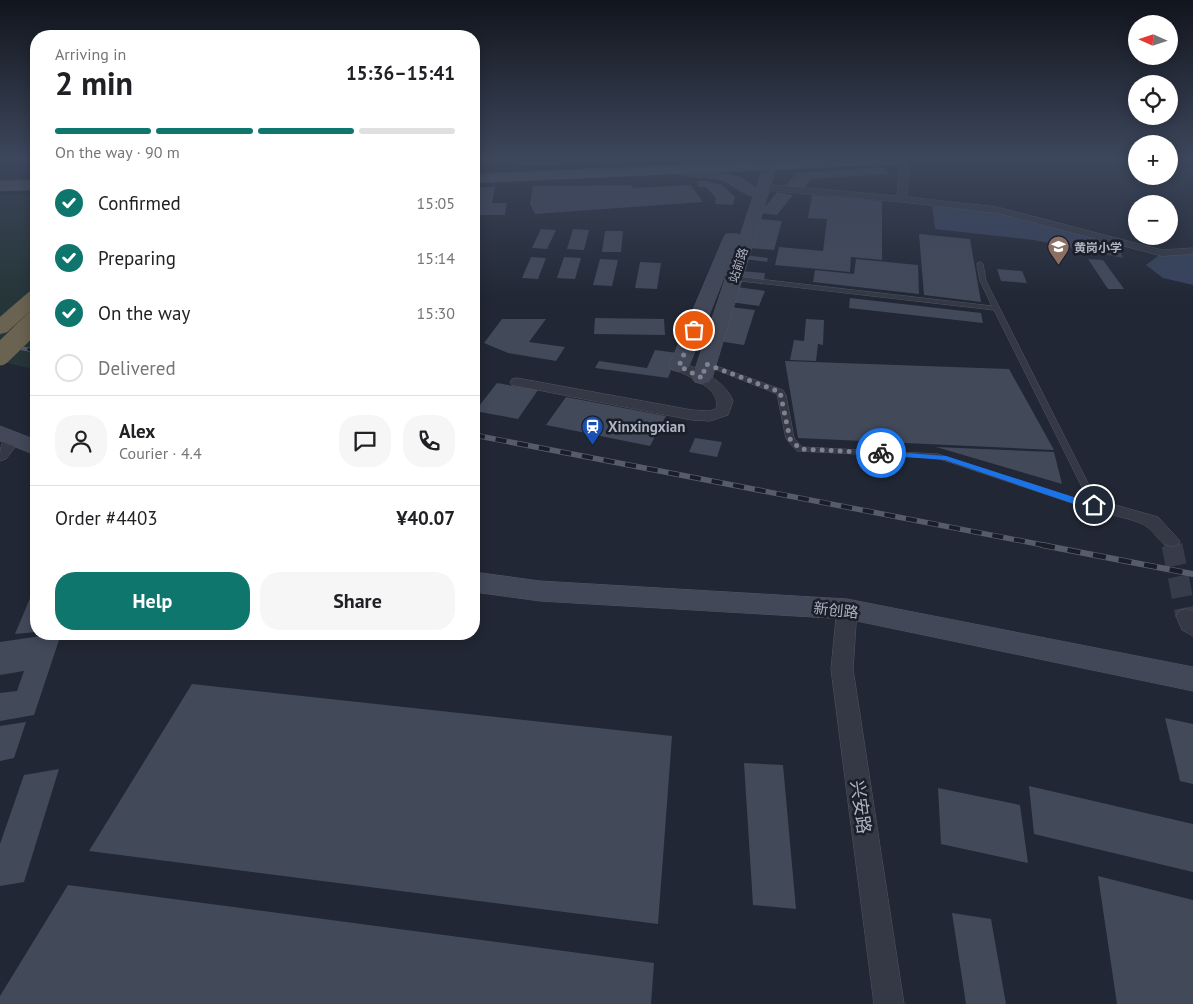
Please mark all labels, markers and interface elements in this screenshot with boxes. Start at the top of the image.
north arrow [1128,15,1178,65]
map controls [1128,15,1178,245]
text: Arriving in [55,44,126,64]
text: 15:36–15:41 [346,61,455,85]
text: 2 min [55,62,133,104]
button: locate [1128,75,1178,125]
button: + [1128,135,1178,185]
text: On the way · 90 m [55,142,180,162]
icon: check [55,189,83,217]
text: Confirmed [98,191,181,215]
text: 15:05 [417,193,455,213]
button: − [1128,195,1178,245]
school or university icon: 黄岗小学 [1046,235,1070,266]
place label: 黄岗小学 [1074,240,1122,255]
icon: check [55,244,83,272]
text: Preparing [98,246,176,270]
street label: 站前路 [725,246,751,284]
text: 15:14 [417,248,455,268]
icon: check [55,299,83,327]
text: On the way [98,301,190,325]
text: 15:30 [417,303,455,323]
pin [673,309,715,351]
icon: bag [680,316,708,344]
text: Delivered [98,356,176,380]
station icon: Xinxingxian [580,414,604,445]
button: person [55,415,107,467]
button: chat [339,415,391,467]
button: phone [403,415,455,467]
place label: Xinxingxian [608,417,685,436]
text: Alex [119,419,155,443]
courier [856,428,906,478]
icon: bike [867,439,895,467]
text: Courier · 4.4 [119,443,202,463]
pin [1073,484,1115,526]
icon: home [1080,491,1108,519]
text: Order #4403 [55,506,158,530]
text: ¥40.07 [396,506,455,530]
button: Help [55,572,250,630]
button: Share [260,572,455,630]
street label: 新创路 [813,598,859,622]
street label: 兴安路 [846,779,876,835]

